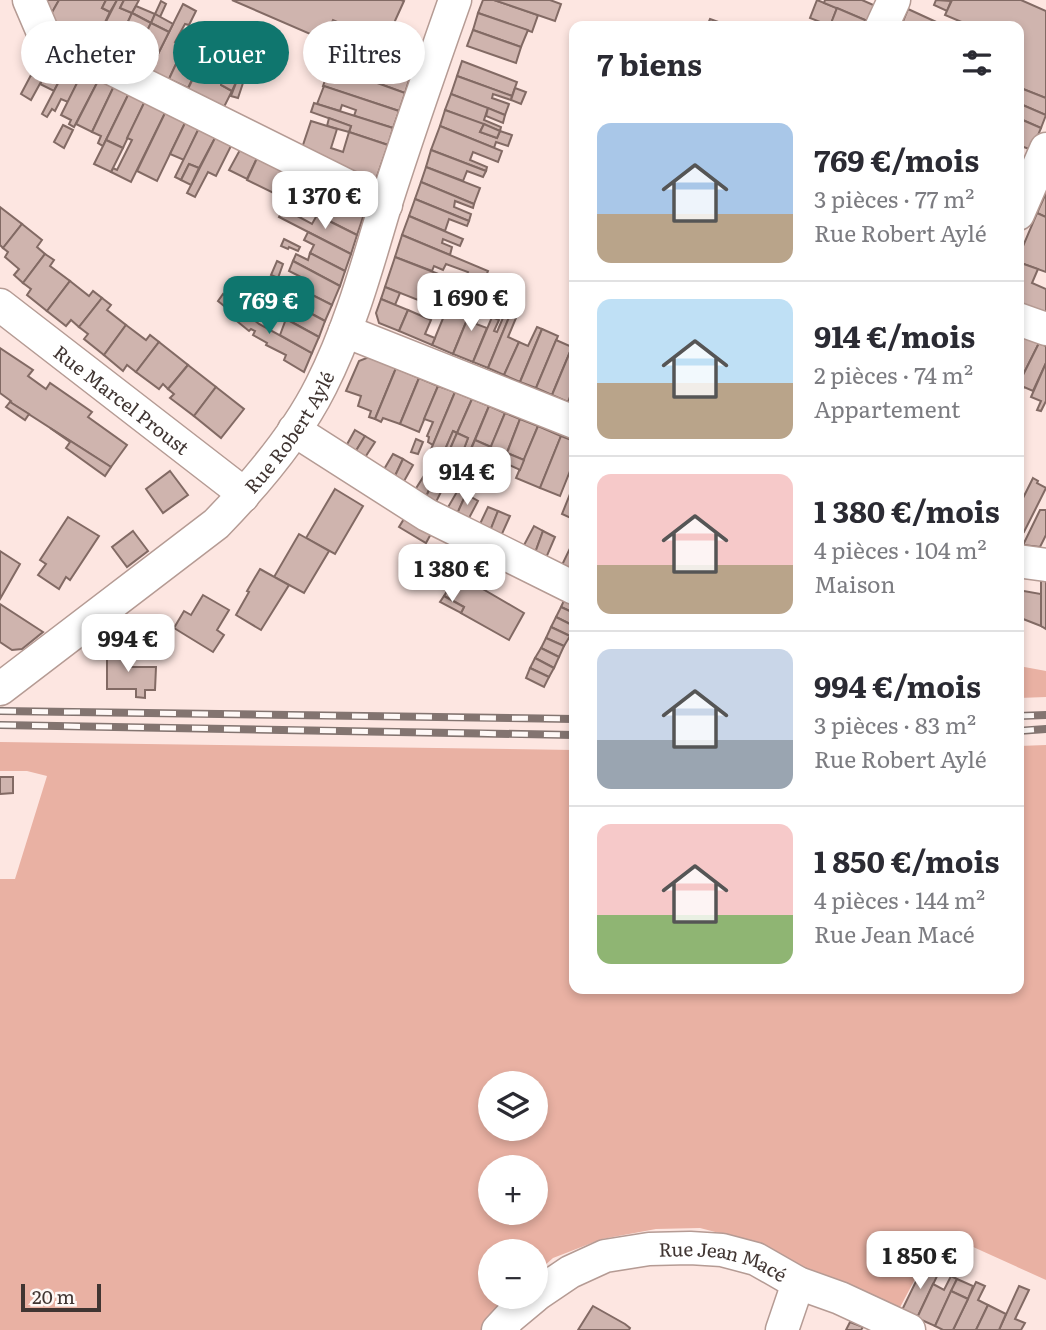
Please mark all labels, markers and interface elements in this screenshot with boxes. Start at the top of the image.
chip: Acheter [21,21,159,84]
chip: Louer [173,21,289,84]
chip: Filtres [303,21,425,84]
text: 7 biens [597,41,702,85]
icon: filters [958,44,996,82]
text: 769 €/mois [814,137,979,181]
icon: home [653,151,737,235]
pin: 1 370 € [260,172,390,231]
text: 1 370 € [288,177,362,211]
text: 3 pièces · 77 m² [814,181,974,215]
text: Rue Robert Aylé [814,215,987,249]
pin: 1 690 € [406,274,536,333]
pin: 769 € [220,276,318,336]
text: 1 690 € [433,279,509,313]
text: 769 € [239,282,299,316]
text: 914 €/mois [814,313,975,357]
icon: home [653,327,737,411]
street label: Rue Marcel Proust [48,338,196,461]
text: 2 pièces · 74 m² [814,357,973,391]
street label: Rue Robert Aylé [237,366,341,499]
text: Appartement [814,391,960,425]
pin: 914 € [418,448,516,507]
text: 914 € [439,453,495,487]
text: 1 380 €/mois [814,488,1000,532]
icon: home [653,502,737,586]
text: 4 pièces · 104 m² [814,532,987,566]
pin: 1 380 € [387,544,517,604]
text: 1 380 € [414,550,490,584]
text: Maison [814,566,896,600]
pin: 994 € [79,614,177,674]
text: 994 € [98,620,158,654]
text: 994 €/mois [814,663,981,707]
icon: home [653,677,737,761]
text: 3 pièces · 83 m² [814,707,976,741]
text: Rue Robert Aylé [814,741,987,775]
text: 1 850 €/mois [814,838,999,882]
icon: home [653,852,737,936]
text: 4 pièces · 144 m² [814,882,985,916]
text: Rue Jean Macé [814,916,975,950]
map controls [478,1071,548,1309]
button: layers [478,1071,548,1141]
button: + [478,1155,548,1225]
pin: 1 850 € [855,1232,985,1291]
street label: Rue Jean Macé [658,1234,793,1288]
text: 1 850 € [883,1237,957,1271]
button: − [478,1239,548,1309]
scale bar [21,1281,102,1313]
text: 20 m [32,1282,75,1310]

